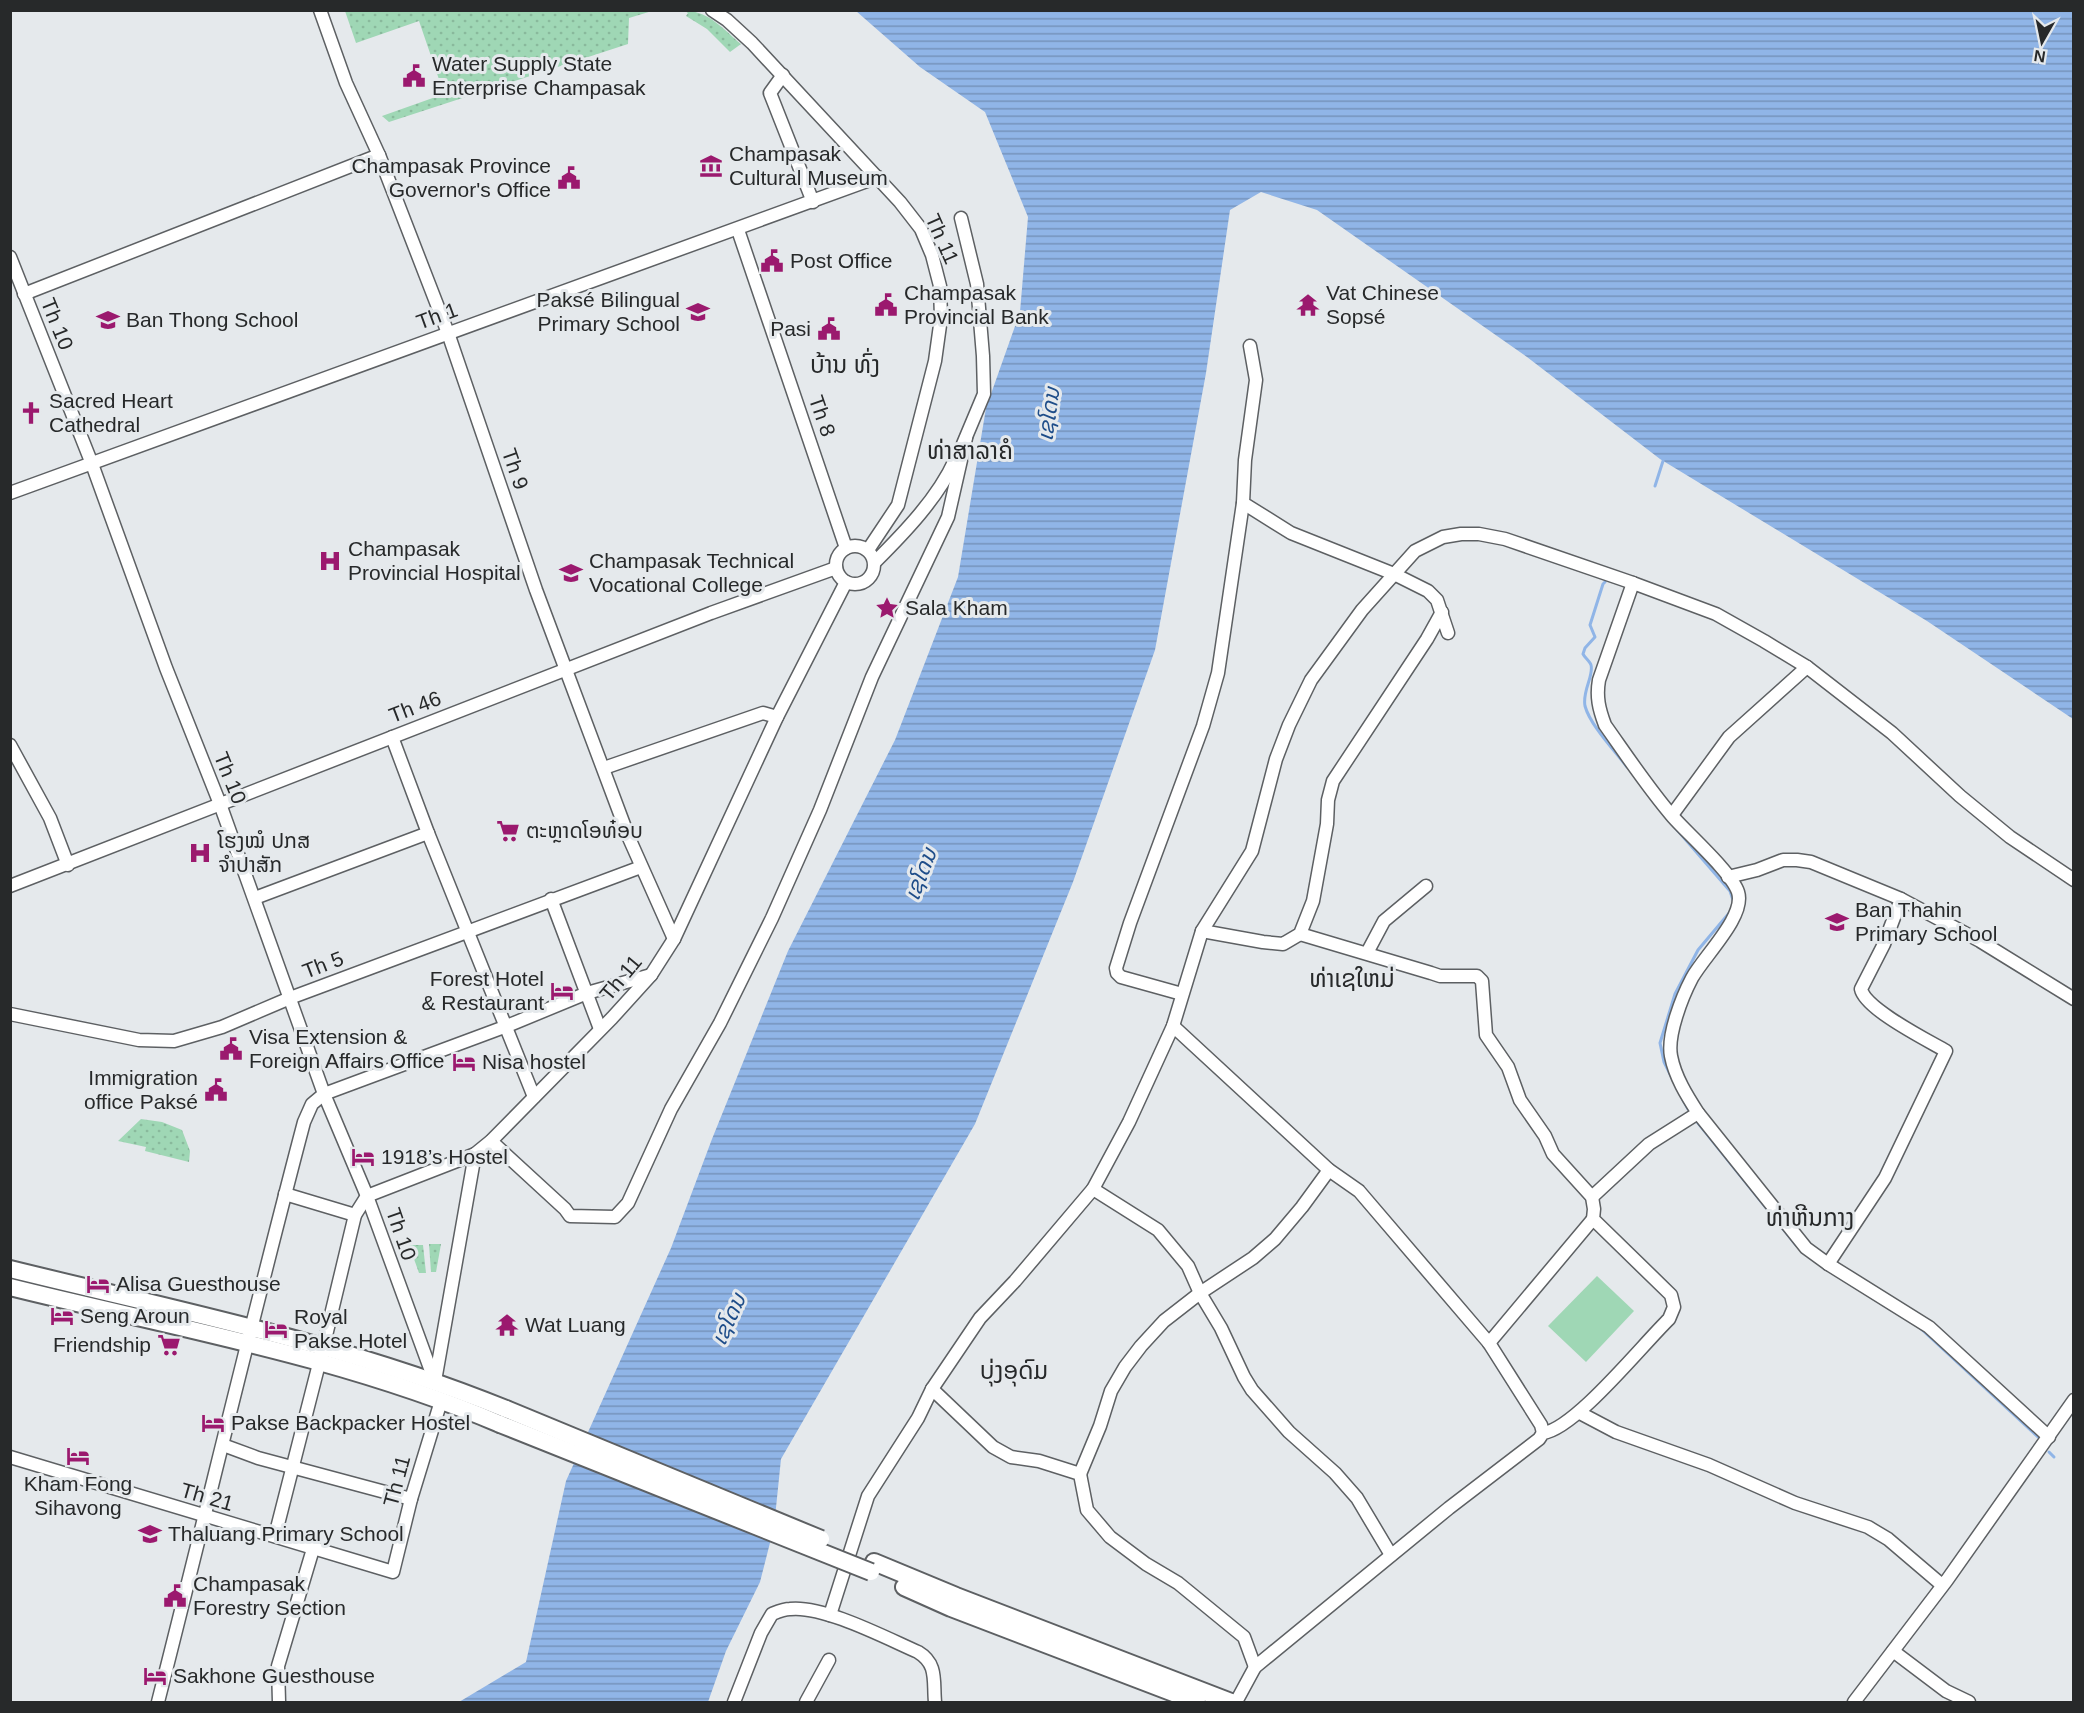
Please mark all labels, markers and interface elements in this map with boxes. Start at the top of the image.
north arrow [2012,12,2072,72]
text: N [2033,47,2047,66]
place label: Water Supply State Enterprise Champasak [432,52,646,99]
public building icon: Water Supply State Enterprise Champasak [401,63,427,89]
place label: Champasak Cultural Museum [729,142,888,189]
museum icon: Champasak Cultural Museum [698,153,724,179]
place label: Champasak Province Governor's Office [351,154,551,201]
public building icon: Champasak Province Governor's Office [556,165,582,191]
street label: Th 11 [921,210,964,267]
public building icon: Post Office [759,248,785,274]
place label: Post Office [790,249,892,272]
place label: Champasak Provincial Bank [904,281,1049,328]
place label: Vat Chinese Sopsé [1326,281,1439,328]
place label: Paksé Bilingual Primary School [536,288,680,335]
public building icon: Champasak Provincial Bank [873,292,899,318]
temple icon: Vat Chinese Sopsé [1295,292,1321,318]
street label: Th 10 [37,295,78,353]
street label: Th 1 [413,298,461,334]
school or university icon: Paksé Bilingual Primary School [685,299,711,325]
school or university icon: Ban Thong School [95,307,121,333]
place label: Ban Thong School [126,308,298,331]
public building icon: Pasi [816,316,842,342]
place label: Pasi [770,317,811,340]
district label: ບ້ານ ທົ່ງ [810,347,880,378]
water label: ເຊໂດນ [1032,384,1065,442]
place label: Sacred Heart Cathedral [49,389,173,436]
street label: Th 8 [805,392,840,439]
church icon: Sacred Heart Cathedral [18,400,44,426]
district label: ທ່າສາລາຄໍ [927,437,1013,464]
street label: Th 9 [498,445,533,492]
place label: Champasak Provincial Hospital [348,537,521,584]
hospital icon: Champasak Provincial Hospital [317,548,343,574]
place label: Champasak Technical Vocational College [589,549,794,596]
school or university icon: Champasak Technical Vocational College [558,560,584,586]
place icon: Sala Kham [874,595,900,621]
place label: Sala Kham [905,596,1008,619]
street label: Th 46 [386,686,444,727]
street label: Th 10 [210,749,251,807]
supermarket icon: ຕະຫຼາດໂອທ໋ອບ [495,818,521,844]
place label: ຕະຫຼາດໂອທ໋ອບ [526,819,643,843]
place label: ໂຮງໝໍ ປກສ ຈຳປາສັກ [217,829,310,876]
hospital icon: ໂຮງໝໍ ປກສ ຈຳປາສັກ [187,840,213,866]
water label: ເຊໂດນ [899,843,942,904]
place label: Ban Thahin Primary School [1855,898,1997,945]
school or university icon: Ban Thahin Primary School [1824,909,1850,935]
street label: Th 5 [299,946,347,983]
street label: Th 11 [595,950,646,1005]
district label: ທ່າເຊໃຫມ່ [1309,965,1395,992]
place label: Forest Hotel & Restaurant [421,967,544,1014]
hotel icon: Forest Hotel & Restaurant [549,978,575,1004]
place label: Visa Extension & Foreign Affairs Office [249,1025,444,1072]
public building icon: Visa Extension & Foreign Affairs Office [218,1036,244,1062]
hotel icon: Nisa hostel [451,1049,477,1075]
place label: Nisa hostel [482,1050,586,1073]
place label: Immigration office Paksé [84,1066,198,1113]
public building icon: Immigration office Paksé [203,1077,229,1103]
hotel icon: 1918’s Hostel [350,1144,376,1170]
place label: 1918’s Hostel [381,1145,508,1168]
district label: ທ່າຫີນກາງ [1766,1204,1854,1231]
street label: Th 10 [382,1205,421,1263]
hotel icon: Alisa Guesthouse [85,1271,111,1297]
place label: Alisa Guesthouse [116,1272,281,1295]
water label: ເຊໂດນ [706,1288,751,1349]
hotel icon: Seng Aroun [49,1303,75,1329]
place label: Seng Aroun [80,1304,190,1327]
place label: Royal Pakse Hotel [294,1305,407,1352]
temple icon: Wat Luang [494,1312,520,1338]
place label: Wat Luang [525,1313,626,1336]
hotel icon: Royal Pakse Hotel [263,1316,289,1342]
supermarket icon: Friendship [156,1332,182,1358]
place label: Friendship [53,1333,151,1356]
district label: ບຸ່ງອຸດົມ [980,1357,1048,1387]
hotel icon: Pakse Backpacker Hostel [200,1410,226,1436]
place label: Pakse Backpacker Hostel [231,1411,470,1434]
hotel icon: Kham Fong Sihavong [65,1443,91,1469]
street label: Th 11 [379,1453,414,1509]
place label: Kham Fong Sihavong [24,1472,132,1519]
street label: Th 21 [178,1478,236,1515]
school or university icon: Thaluang Primary School [137,1521,163,1547]
place label: Thaluang Primary School [168,1522,404,1545]
place label: Champasak Forestry Section [193,1572,346,1619]
public building icon: Champasak Forestry Section [162,1583,188,1609]
hotel icon: Sakhone Guesthouse [142,1663,168,1689]
place label: Sakhone Guesthouse [173,1664,375,1687]

